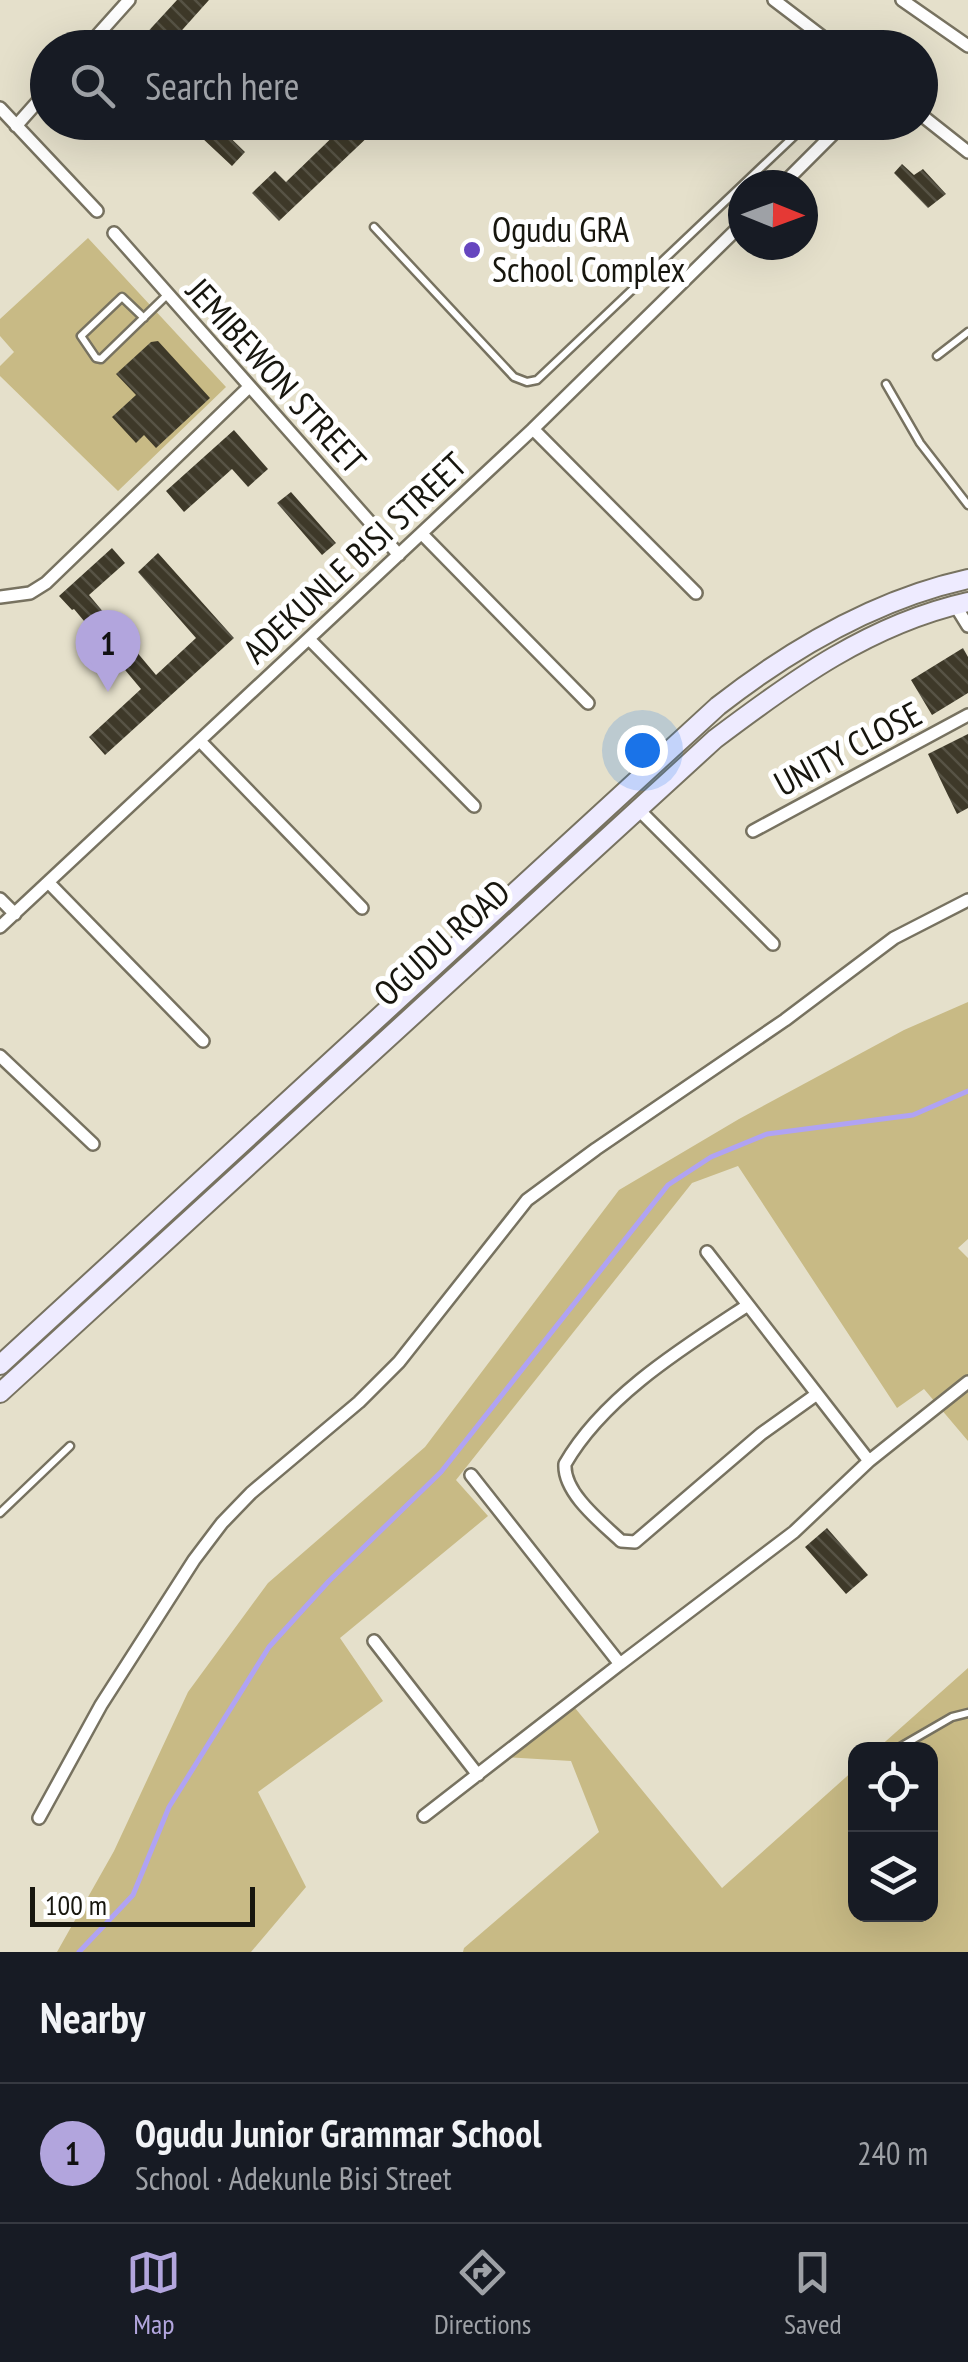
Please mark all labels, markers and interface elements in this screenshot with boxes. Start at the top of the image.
search box [30,30,938,140]
icon: search [65,58,120,113]
text: Search here [145,61,299,110]
north arrow [728,170,818,260]
place label: Ogudu GRA School Complex [492,206,685,292]
marker: Ogudu GRA School Complex [461,239,483,261]
street label: JEMIBEWON STREET [176,267,377,483]
street label: ADEKUNLE BISI STREET [233,441,476,673]
pin: 1 [76,610,140,692]
street label: UNITY CLOSE [766,690,929,806]
your location [617,725,668,776]
street label: OGUDU ROAD [364,869,519,1016]
map controls [848,1742,938,1922]
button: locate [848,1742,938,1832]
button: layers [848,1832,938,1922]
scale bar [30,1882,255,1926]
text: 100 m [45,1886,107,1923]
text: Nearby [40,1990,145,2045]
text: Ogudu Junior Grammar School [135,2108,541,2157]
text: 1 [65,2132,80,2174]
text: 240 m [857,2132,928,2174]
text: School · Adekunle Bisi Street [135,2157,452,2199]
tab: Map [126,2245,181,2342]
tab: Directions [434,2245,531,2342]
tab: Saved [784,2245,842,2342]

